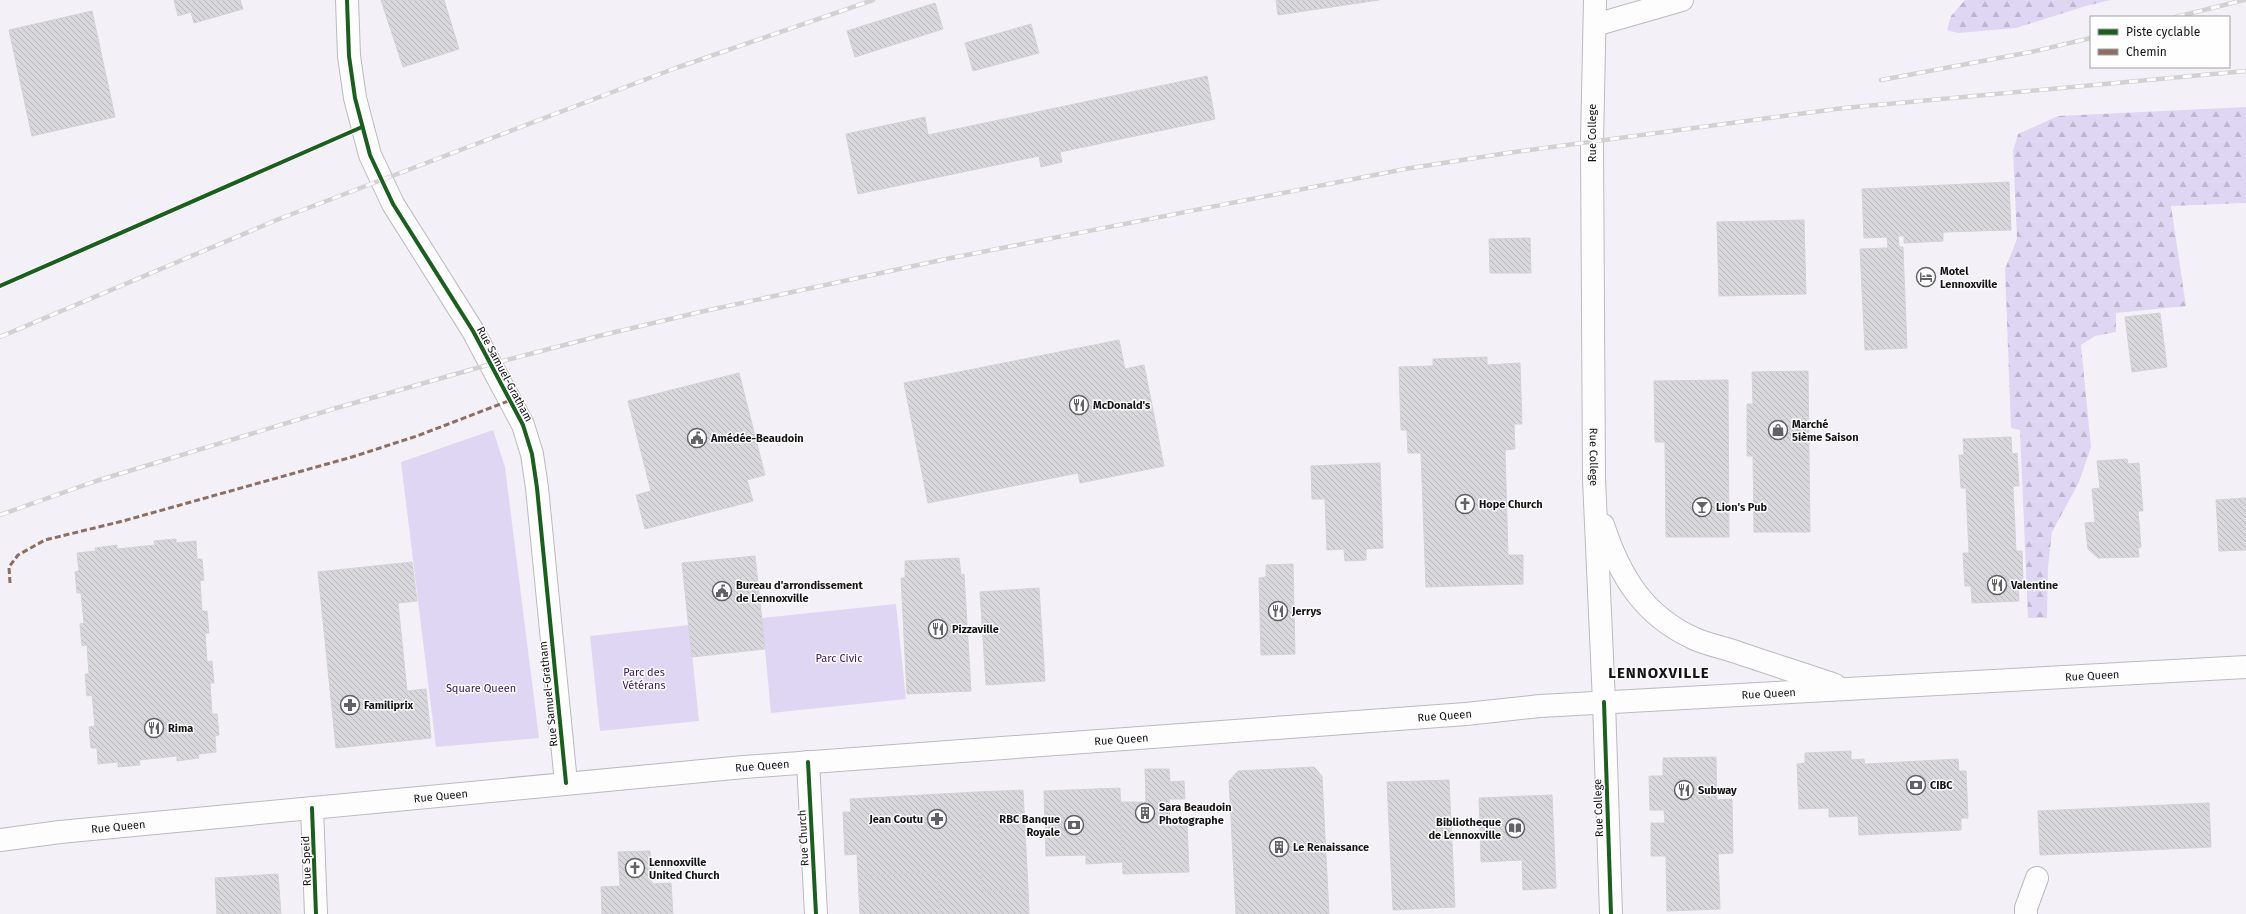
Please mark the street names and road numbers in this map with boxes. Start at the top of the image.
street label: Rue College [1586,104,1599,162]
street label: Rue Samuel-Gratham [474,324,535,424]
street label: Rue College [1587,428,1600,486]
street label: Rue Samuel-Gratham [536,641,560,747]
street label: Rue Queen [2065,668,2120,684]
street label: Rue Queen [1741,686,1796,702]
street label: Rue Queen [1417,707,1472,725]
street label: Rue Queen [1094,731,1149,748]
street label: Rue Queen [735,758,790,775]
street label: Rue College [1591,779,1606,837]
street label: Rue Queen [413,787,469,805]
street label: Rue Church [796,809,811,867]
street label: Rue Queen [91,818,146,836]
street label: Rue Speid [299,836,314,886]

